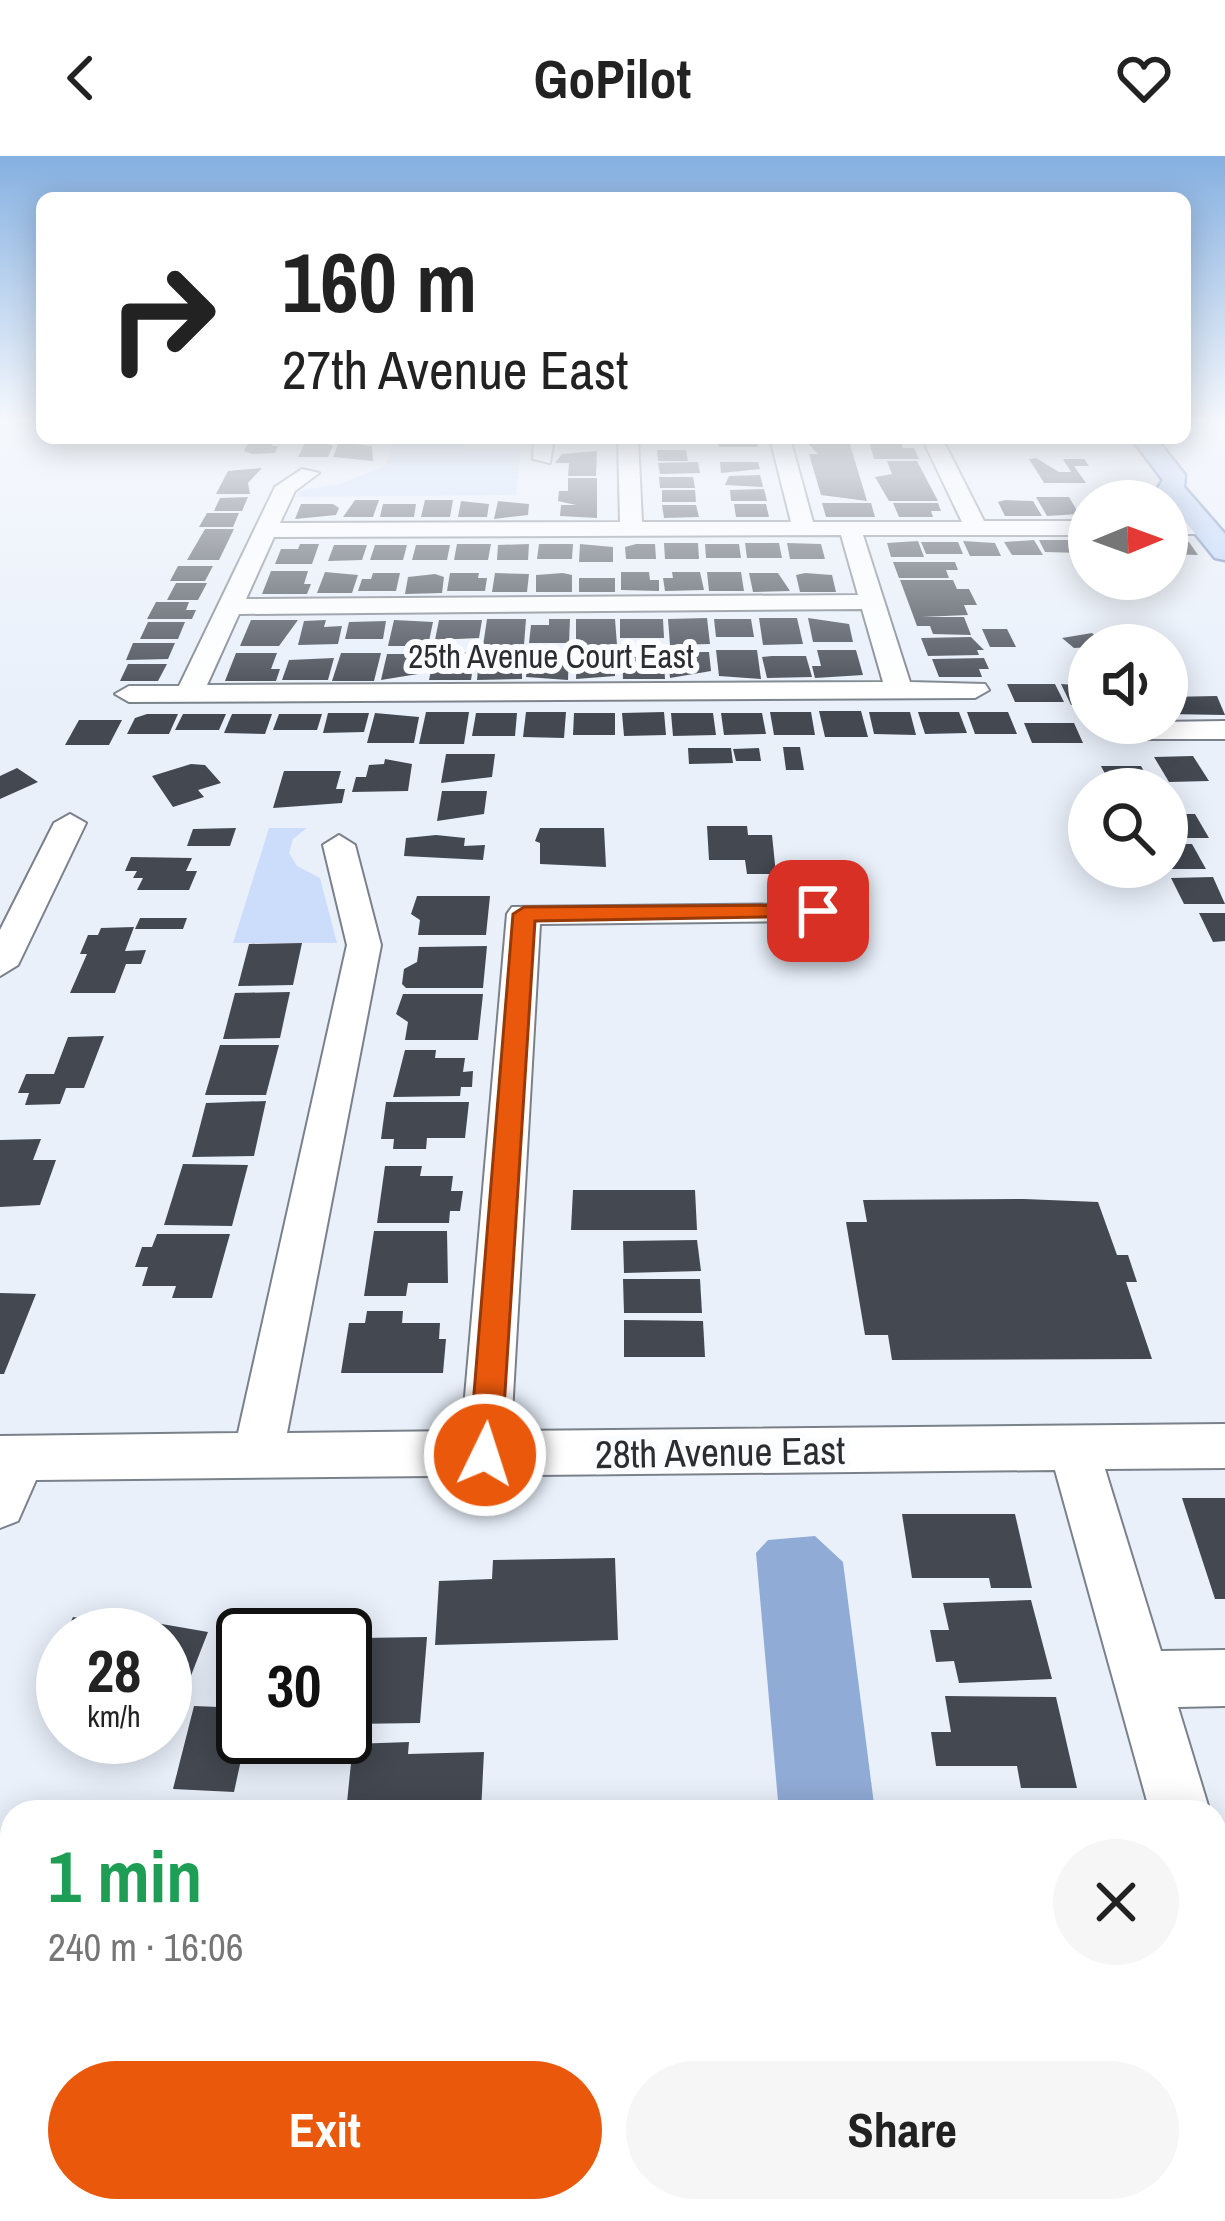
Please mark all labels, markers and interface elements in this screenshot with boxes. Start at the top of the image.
text: GoPilot [534,42,691,115]
icon: back [48,45,114,111]
icon: heart [1111,45,1177,111]
text: 160 m [282,225,477,338]
icon: right [84,240,240,396]
text: 27th Avenue East [282,333,628,406]
north arrow [1068,480,1188,600]
map controls [1068,480,1188,888]
button: sound [1068,624,1188,744]
street label: 25th Avenue Court East [408,634,694,678]
button: search [1068,768,1188,888]
pin [767,860,869,962]
icon: arrive [785,878,851,944]
position arrow [422,1392,548,1518]
street label: 28th Avenue East [594,1424,846,1480]
speed limit sign: 30 [216,1608,372,1764]
text: 28 [87,1630,141,1711]
text: km/h [87,1696,141,1736]
text: 1 min [48,1827,202,1924]
button: close [1053,1839,1179,1965]
text: 240 m · 16:06 [48,1921,244,1973]
button: Exit [48,2061,602,2199]
button: Share [626,2061,1179,2199]

